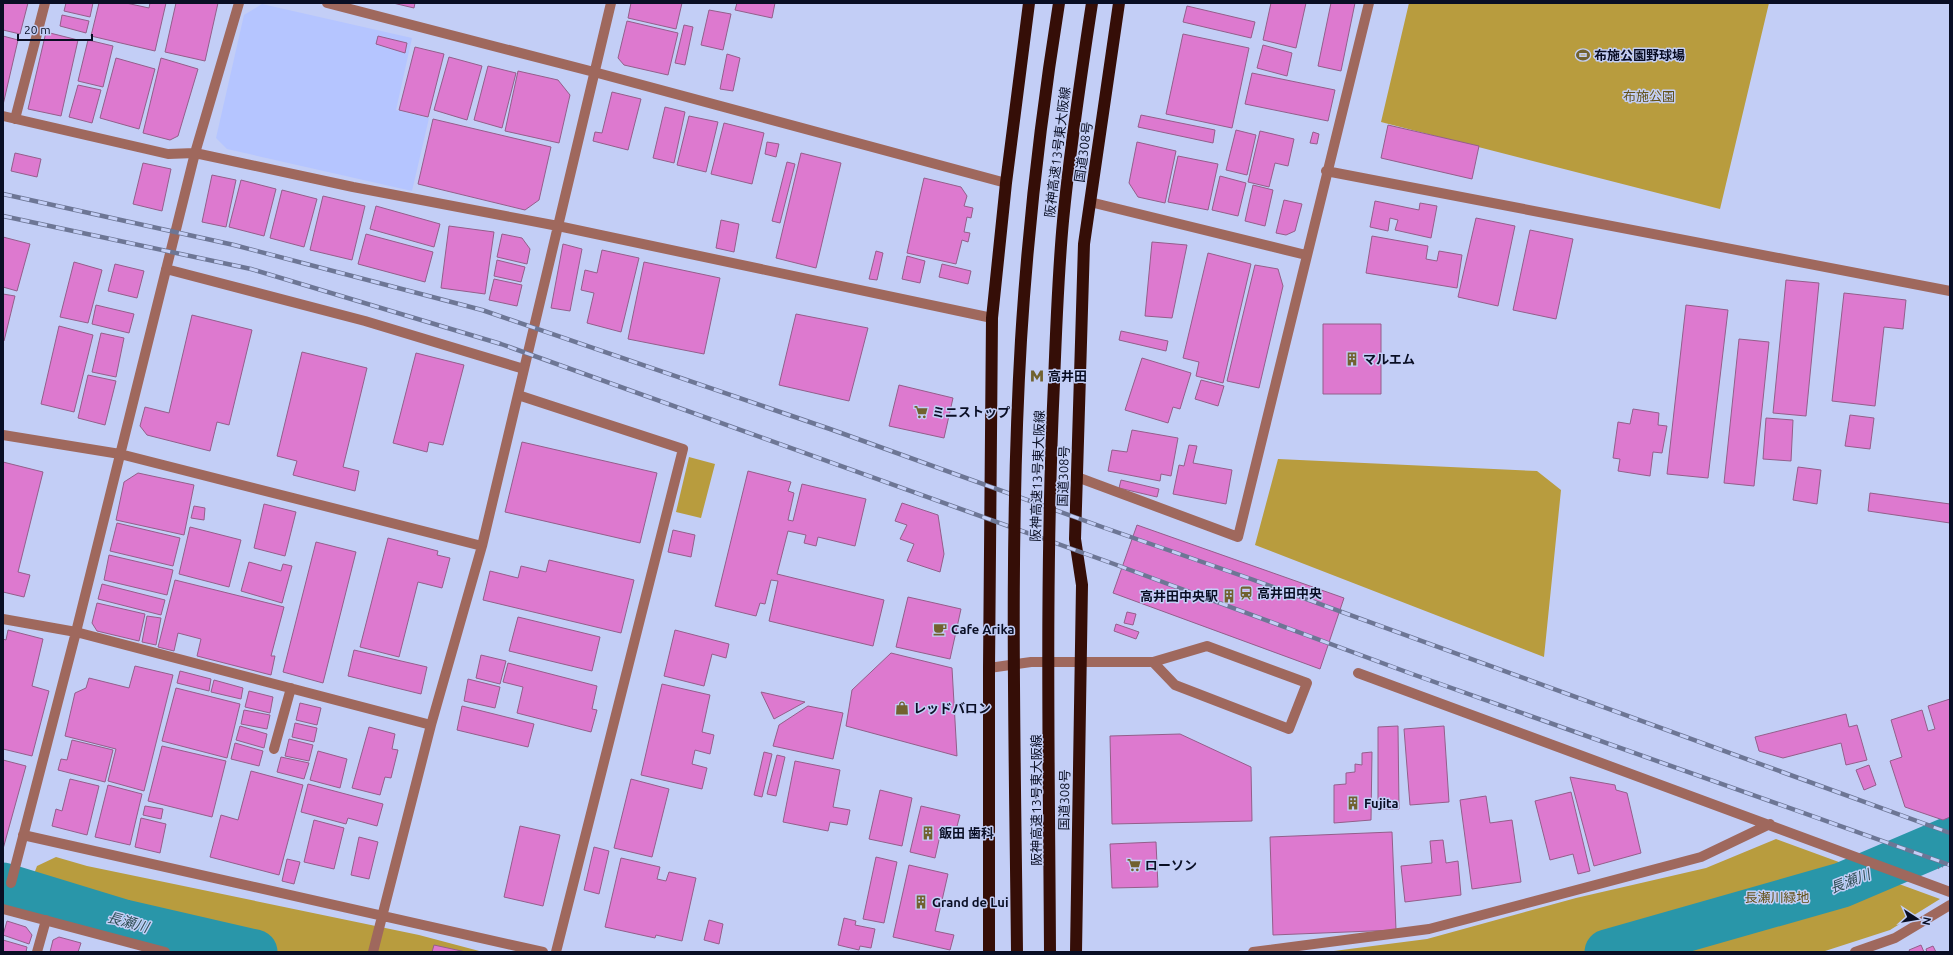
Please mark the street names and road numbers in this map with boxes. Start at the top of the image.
street label: 阪神高速13号東大阪線 [1042,86,1072,218]
street label: 国道308号 [1072,121,1094,183]
street label: 阪神高速13号東大阪線 [1028,410,1046,542]
street label: 国道308号 [1055,445,1071,507]
street label: 阪神高速13号東大阪線 [1029,734,1043,866]
street label: 国道308号 [1056,769,1072,831]

